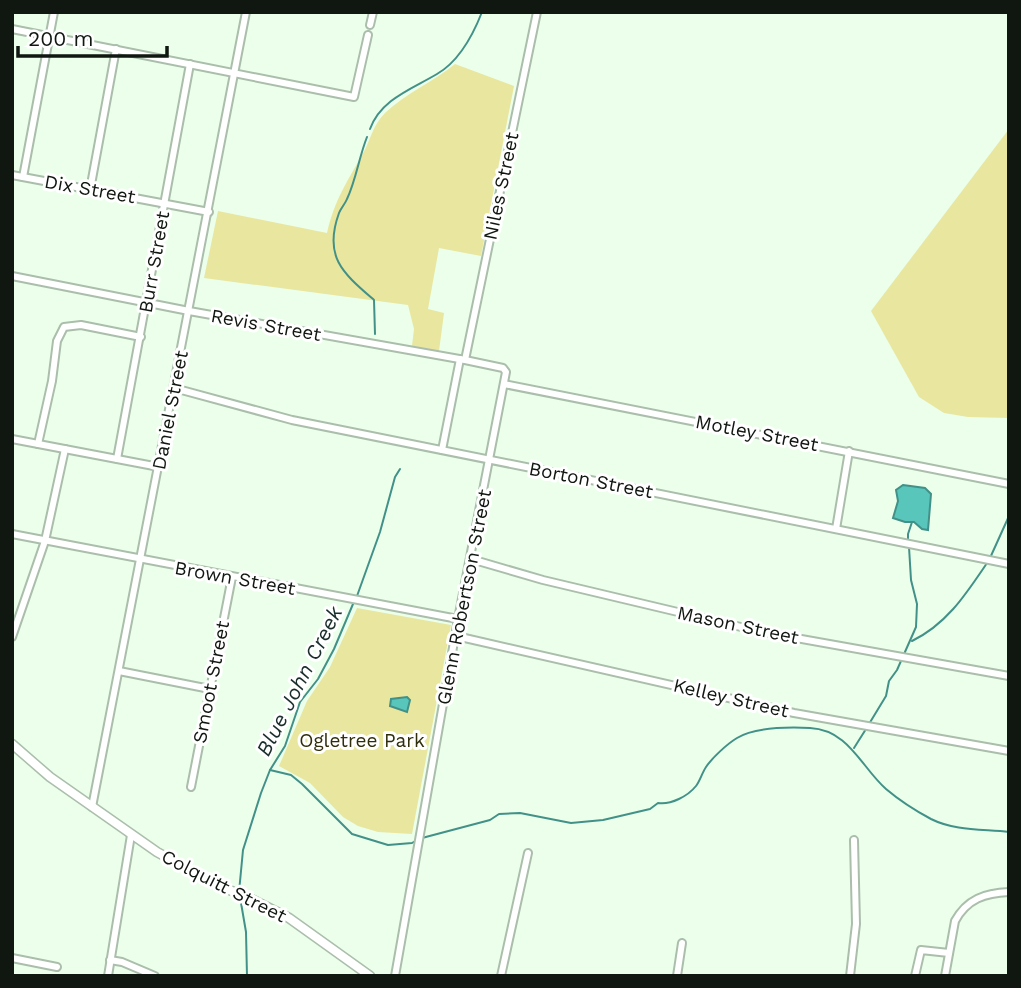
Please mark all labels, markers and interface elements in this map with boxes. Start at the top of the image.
scale bar [18,14,166,58]
text: 200 m [28,26,94,51]
street label: Niles Street [478,130,524,242]
street label: Dix Street [43,170,137,208]
street label: Burr Street [134,209,174,315]
street label: Revis Street [209,304,323,346]
street label: Daniel Street [147,348,193,472]
street label: Motley Street [694,410,820,456]
street label: Borton Street [527,457,655,503]
street label: Glenn Robertson Street [432,487,496,707]
street label: Brown Street [173,556,297,600]
street label: Mason Street [675,601,801,649]
water label: Blue John Creek [251,602,348,760]
street label: Smoot Street [188,619,234,745]
street label: Kelley Street [671,674,791,722]
park label: Ogletree Park [299,729,425,752]
street label: Colquitt Street [158,845,290,927]

